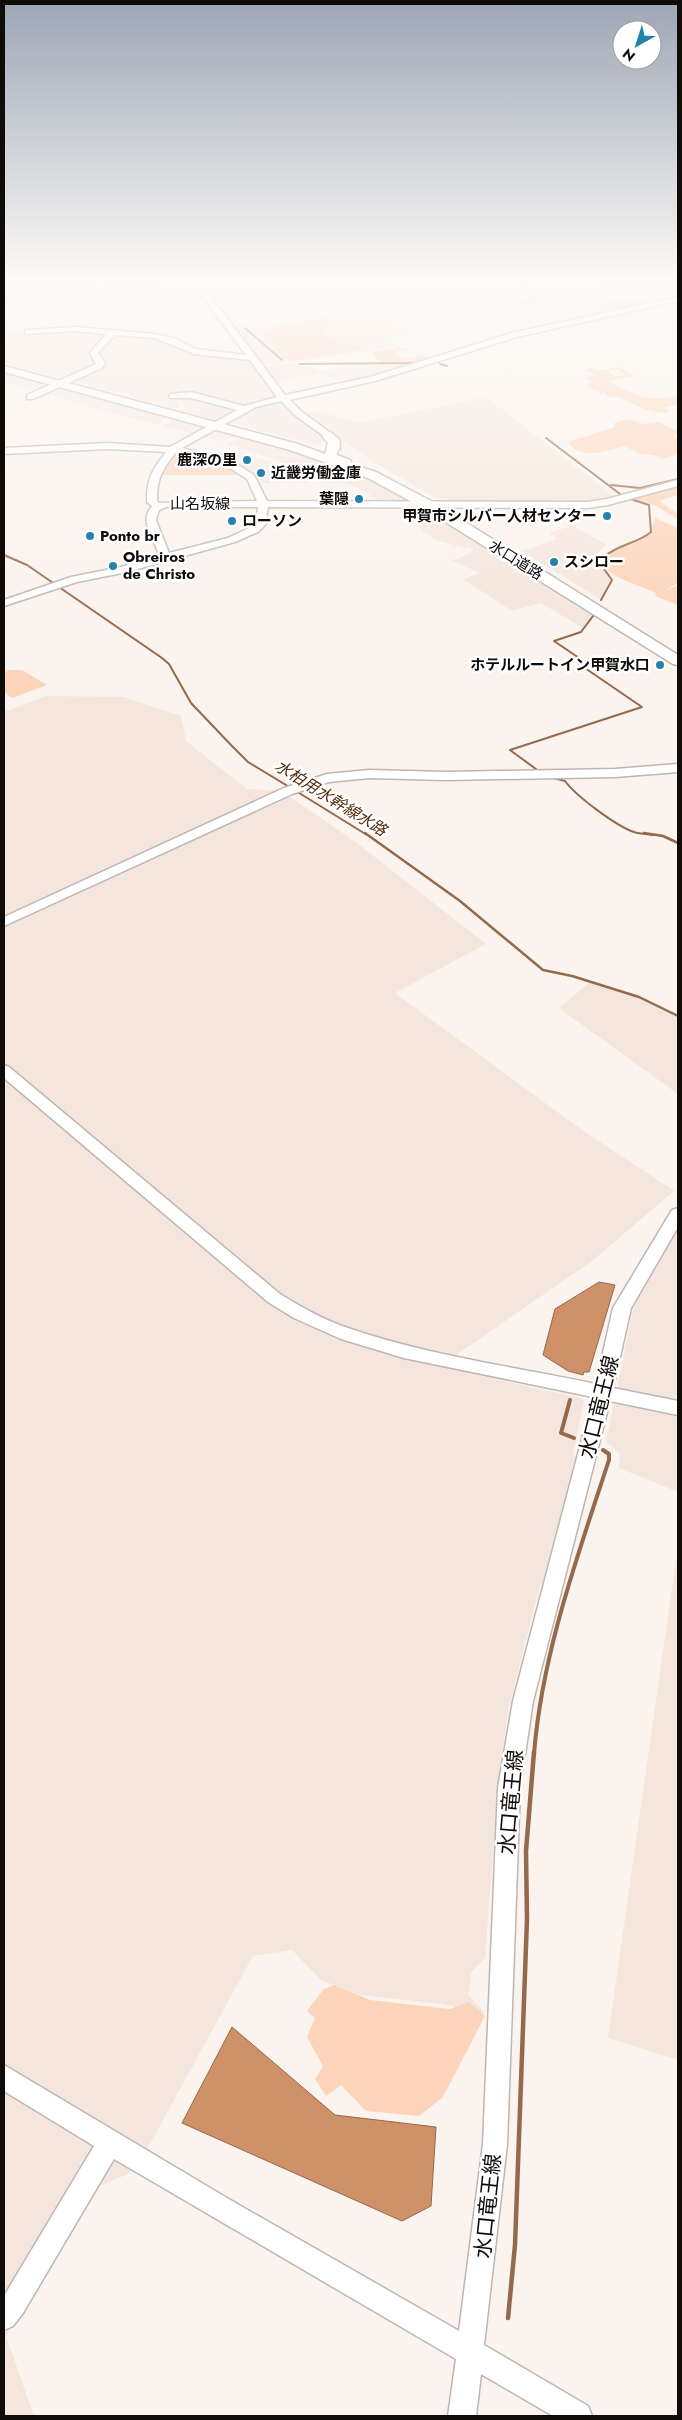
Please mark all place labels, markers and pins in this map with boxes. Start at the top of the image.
place label: 鹿深の里 [177,449,237,471]
marker: 鹿深の里 [241,454,253,466]
place label: 近畿労働金庫 [271,462,361,484]
marker: 近畿労働金庫 [255,467,267,479]
place label: 葉隠 [319,488,349,510]
marker: 葉隠 [353,493,365,505]
place label: 甲賀市シルバー人材センター [402,505,597,527]
place label: ローソン [242,510,302,532]
marker: 甲賀市シルバー人材センター [601,510,613,522]
marker: ローソン [226,515,238,527]
place label: Ponto br [100,525,161,547]
marker: Ponto br [84,530,96,542]
place label: Obreiros de Christo [123,546,195,585]
place label: スシロー [564,551,624,573]
marker: スシロー [548,556,560,568]
marker: Obreiros de Christo [107,560,119,572]
place label: ホテルルートイン甲賀水口 [470,654,650,676]
marker: ホテルルートイン甲賀水口 [654,659,666,671]

